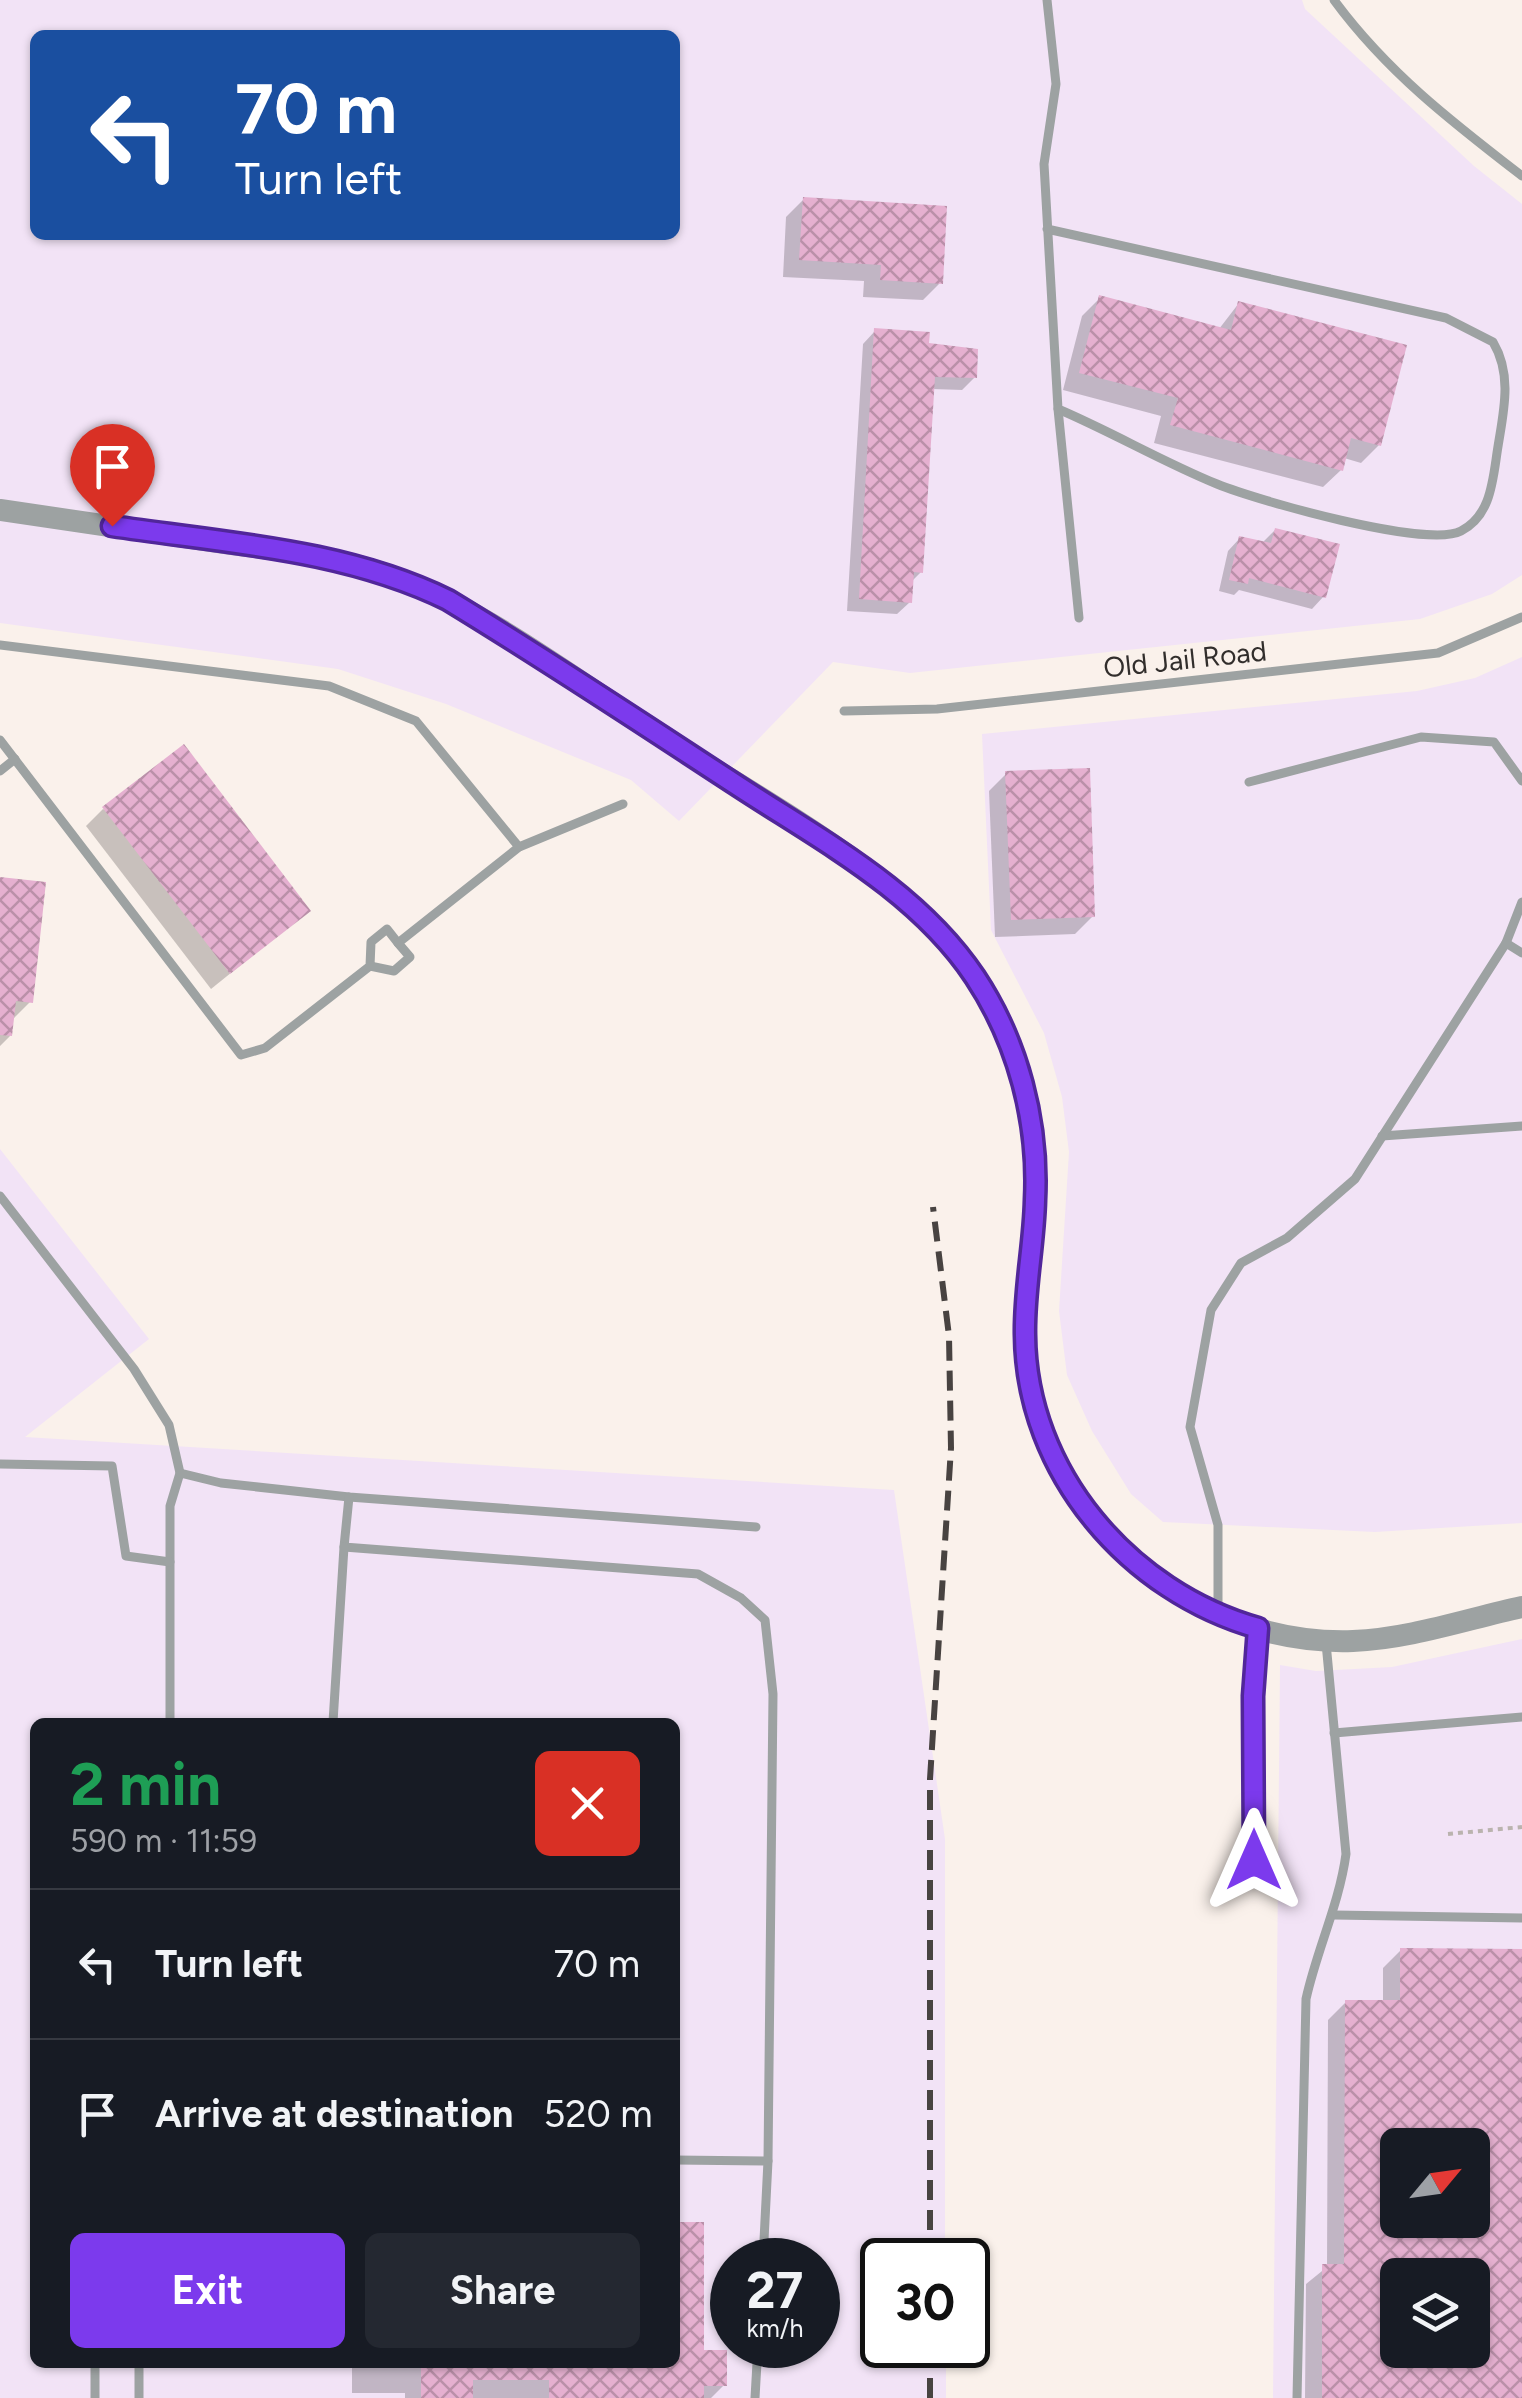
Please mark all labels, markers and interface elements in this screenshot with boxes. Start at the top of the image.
text: 70 m [235,66,397,151]
icon: left [70,70,200,200]
text: Turn left [235,151,402,205]
pin [70,424,155,527]
icon: arrive [85,439,140,494]
street label: Old Jail Road [1102,634,1268,684]
text: 2 min [70,1748,221,1820]
button: close [535,1751,640,1856]
position arrow [1202,1808,1306,1912]
text: 590 m · 11:59 [70,1822,257,1860]
icon: left [70,1937,125,1992]
text: Turn left [155,1941,303,1987]
text: 70 m [554,1941,640,1987]
icon: arrive [70,2087,125,2142]
text: Arrive at destination [155,2091,513,2137]
text: 520 m [543,2091,653,2137]
north arrow [1380,2128,1490,2238]
map controls [1380,2128,1490,2368]
button: Exit [70,2233,345,2348]
button: Share [365,2233,640,2348]
speed limit sign: 30 [860,2238,990,2368]
button: layers [1380,2258,1490,2368]
text: 27 [747,2260,803,2321]
text: km/h [746,2313,804,2343]

